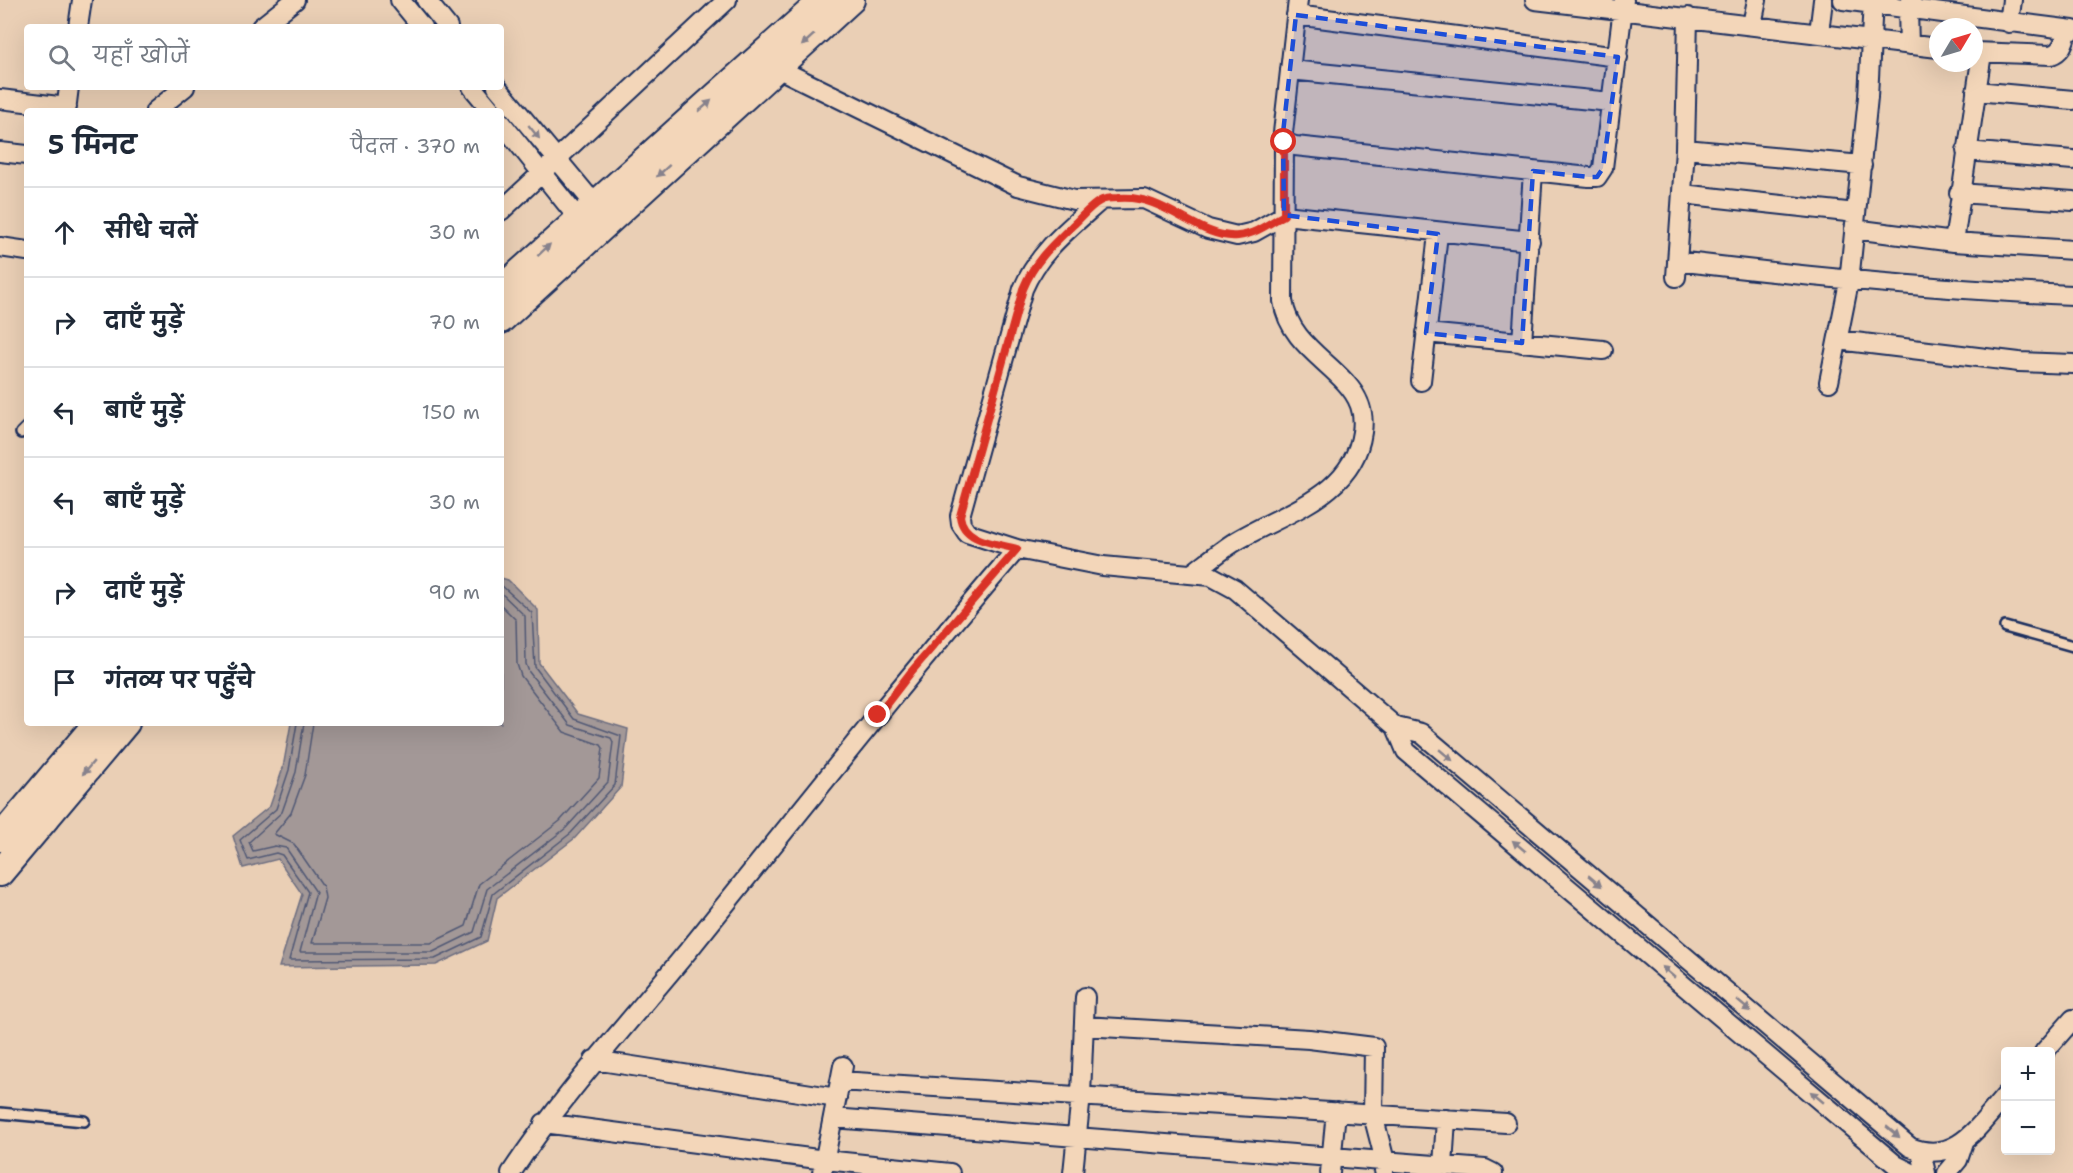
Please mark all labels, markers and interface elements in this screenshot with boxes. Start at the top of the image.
north arrow [1929,18,1983,72]
search box [24,24,504,90]
one-way arrow [801,33,816,46]
icon: search [45,41,78,74]
text: यहाँ खोजें [93,41,189,70]
one-way arrow [697,100,712,113]
one-way arrow [527,124,540,140]
text: 5 मिनट [48,127,136,162]
route start [1270,128,1296,154]
text: पैदल · 370 m [351,133,480,159]
one-way arrow [656,164,671,178]
icon: ahead [48,216,81,249]
text: सीधे चलें [105,216,197,245]
text: 30 m [428,219,480,245]
one-way arrow [537,243,551,257]
icon: right [48,306,81,339]
text: दाएँ मुड़ें [105,306,184,335]
text: 70 m [428,309,480,335]
icon: left [48,396,81,429]
text: बाएँ मुड़ें [105,396,184,425]
text: 150 m [422,399,480,425]
icon: left [48,486,81,519]
text: बाएँ मुड़ें [105,486,184,515]
text: 30 m [428,489,480,515]
icon: right [48,576,81,609]
text: दाएँ मुड़ें [105,576,184,605]
text: 90 m [428,579,480,605]
icon: arrive [48,666,81,699]
text: गंतव्य पर पहुँचे [105,666,254,695]
route end [864,701,890,727]
one-way arrow [1438,748,1454,761]
one-way arrow [83,760,95,775]
one-way arrow [1512,840,1527,853]
one-way arrow [1587,874,1603,887]
one-way arrow [1660,965,1676,978]
one-way arrow [1736,1000,1752,1013]
map controls [2001,1047,2055,1155]
button: + [2001,1047,2055,1101]
one-way arrow [1809,1091,1825,1104]
button: − [2001,1101,2055,1155]
one-way arrow [1885,1126,1901,1139]

